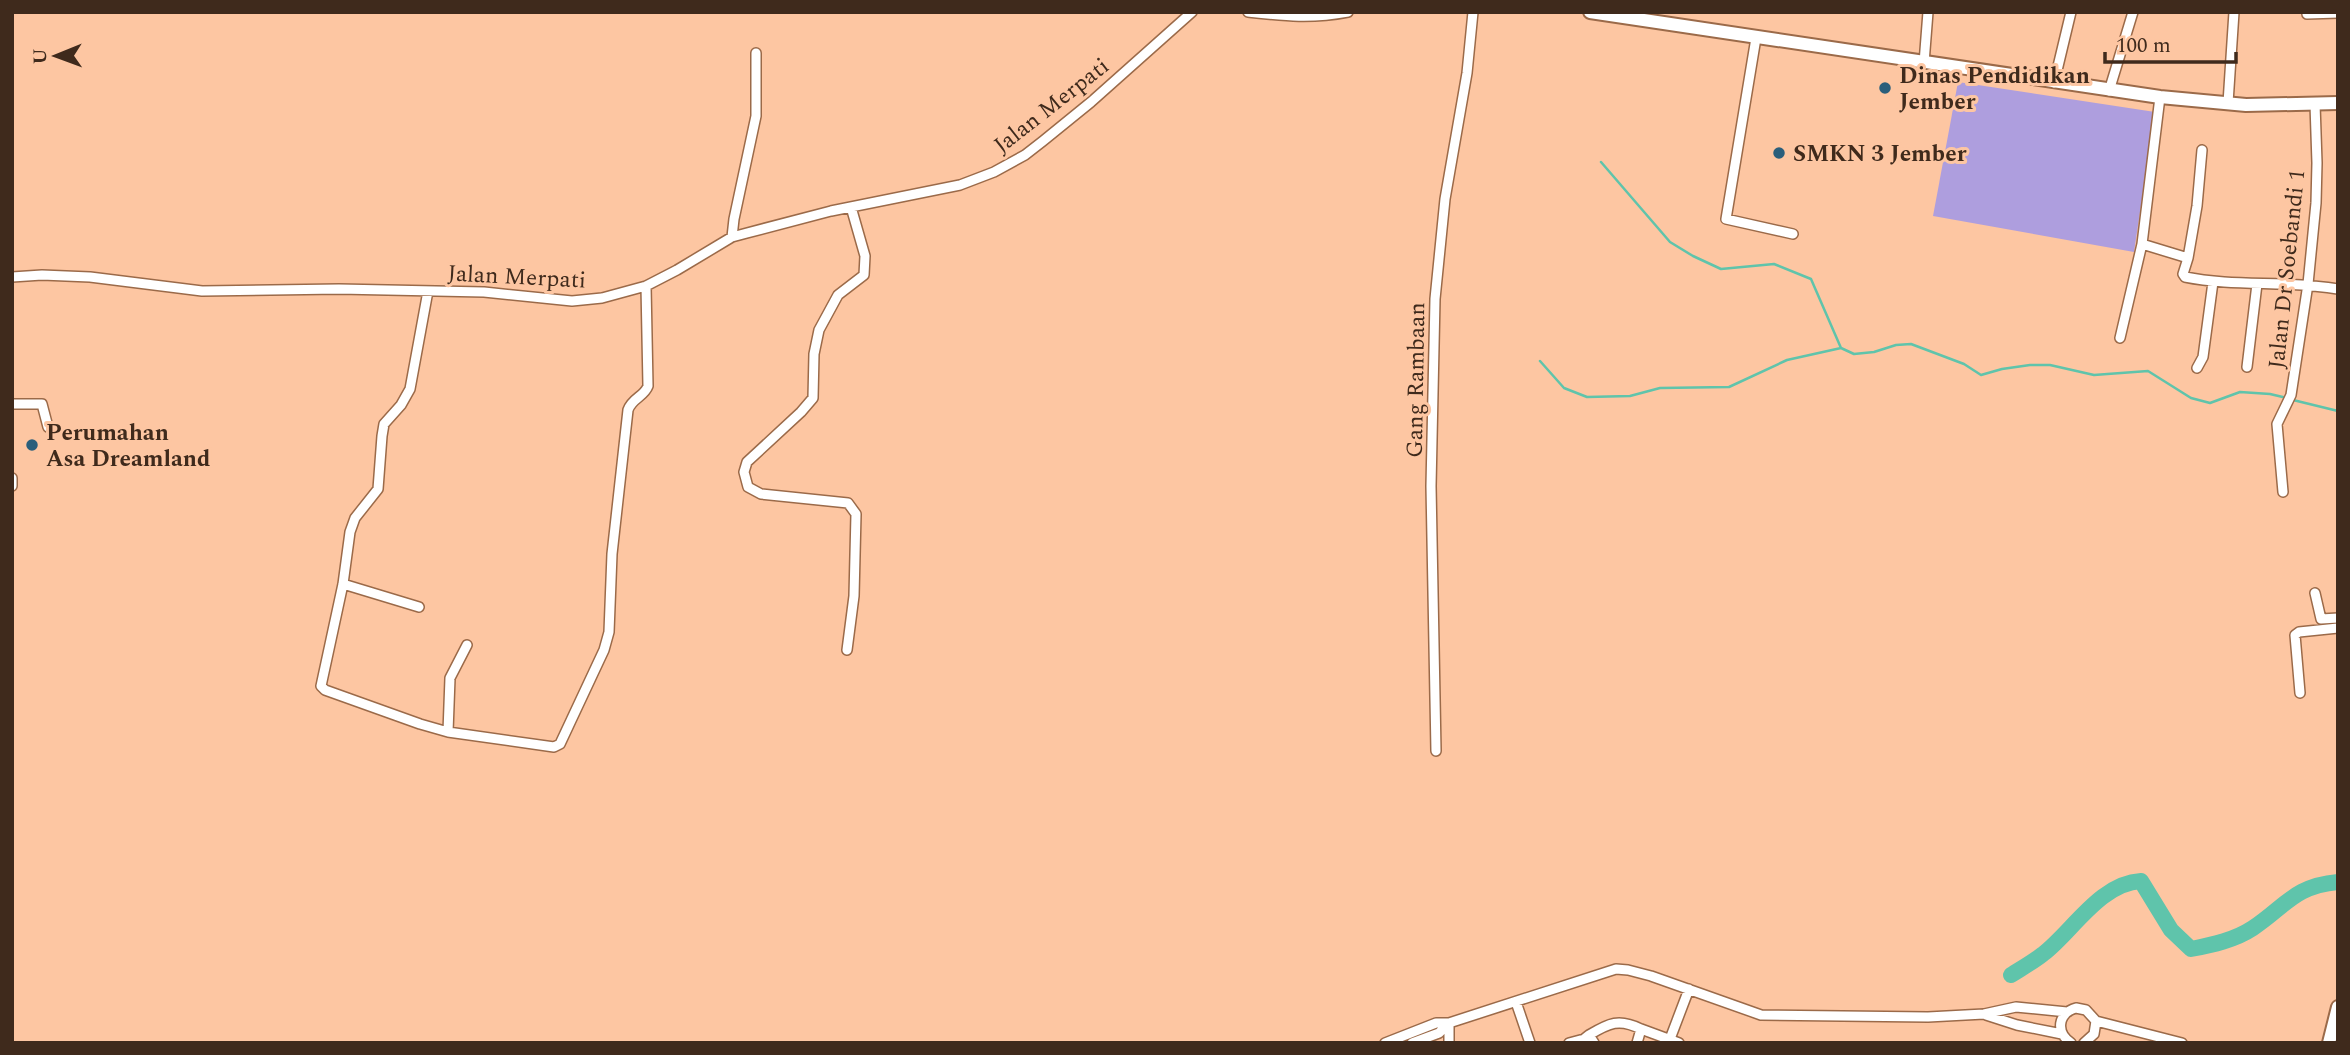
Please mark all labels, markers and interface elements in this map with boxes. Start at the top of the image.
north arrow [21,21,91,91]
scale bar [2105,21,2236,65]
text: 100 m [2116,30,2171,62]
text: U [26,48,55,64]
street label: Jalan Merpati [987,50,1117,163]
place label: Dinas Pendidikan Jember [1899,59,2090,120]
marker: Dinas Pendidikan Jember [1877,80,1893,96]
place label: SMKN 3 Jember [1793,137,1967,172]
marker: SMKN 3 Jember [1771,145,1787,161]
street label: Jalan Dr Soebandi 1 [2260,168,2315,371]
street label: Jalan Merpati [447,256,587,299]
street label: Gang Rambaan [1398,302,1435,458]
place label: Perumahan Asa Dreamland [46,416,210,477]
marker: Perumahan Asa Dreamland [24,437,40,453]

